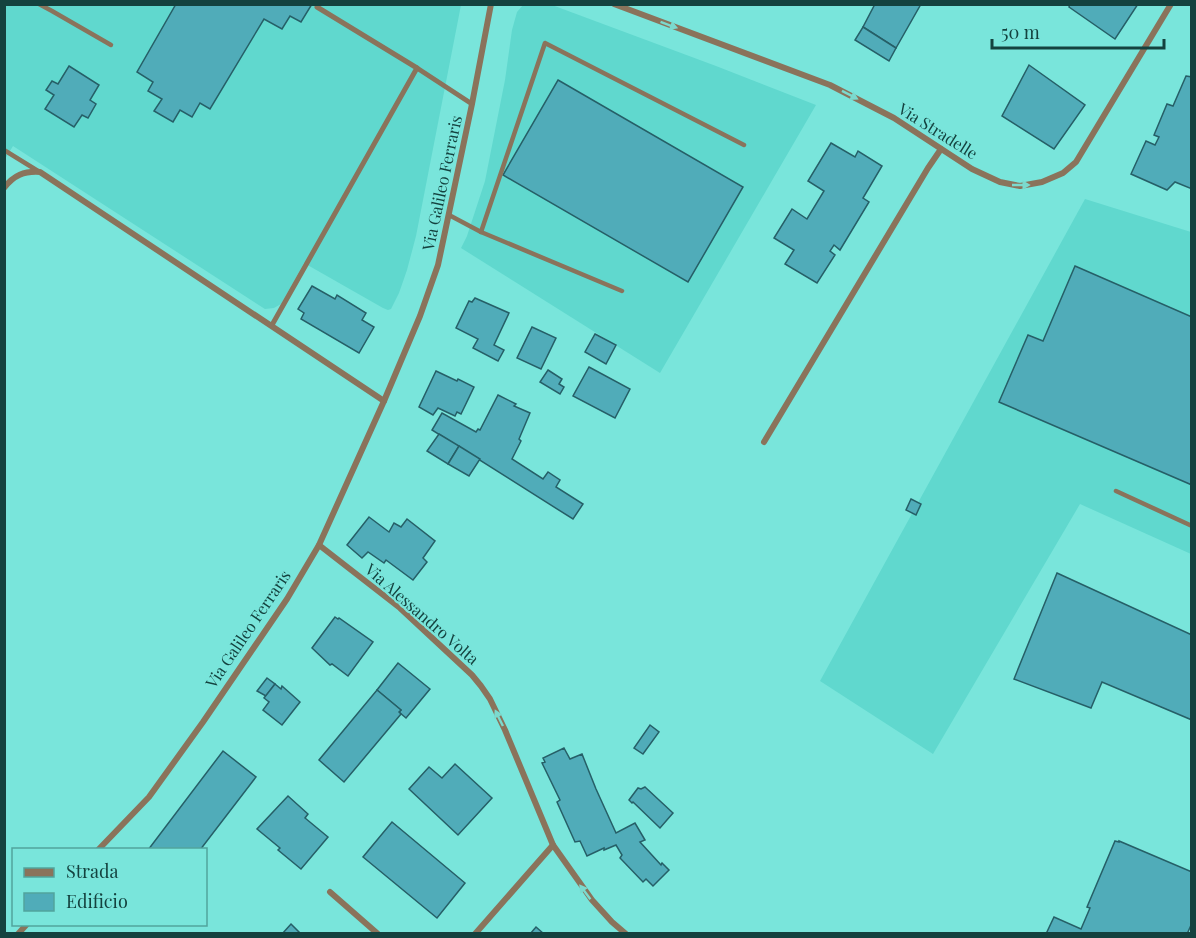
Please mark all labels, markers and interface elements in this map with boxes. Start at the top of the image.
scale bar [992,12,1164,50]
one-way arrow [660,20,678,30]
text: 50 m [1001,20,1040,44]
one-way arrow [842,91,859,100]
street label: Via Stradelle [894,97,982,163]
street label: Via Galileo Ferraris [417,113,466,253]
one-way arrow [1012,180,1031,190]
street label: Via Alessandro Volta [360,558,484,669]
street label: Via Galileo Ferraris [200,566,295,693]
one-way arrow [494,709,503,726]
legend [12,848,207,926]
text: Strada [66,859,119,883]
one-way arrow [580,884,592,899]
text: Edificio [66,889,128,913]

